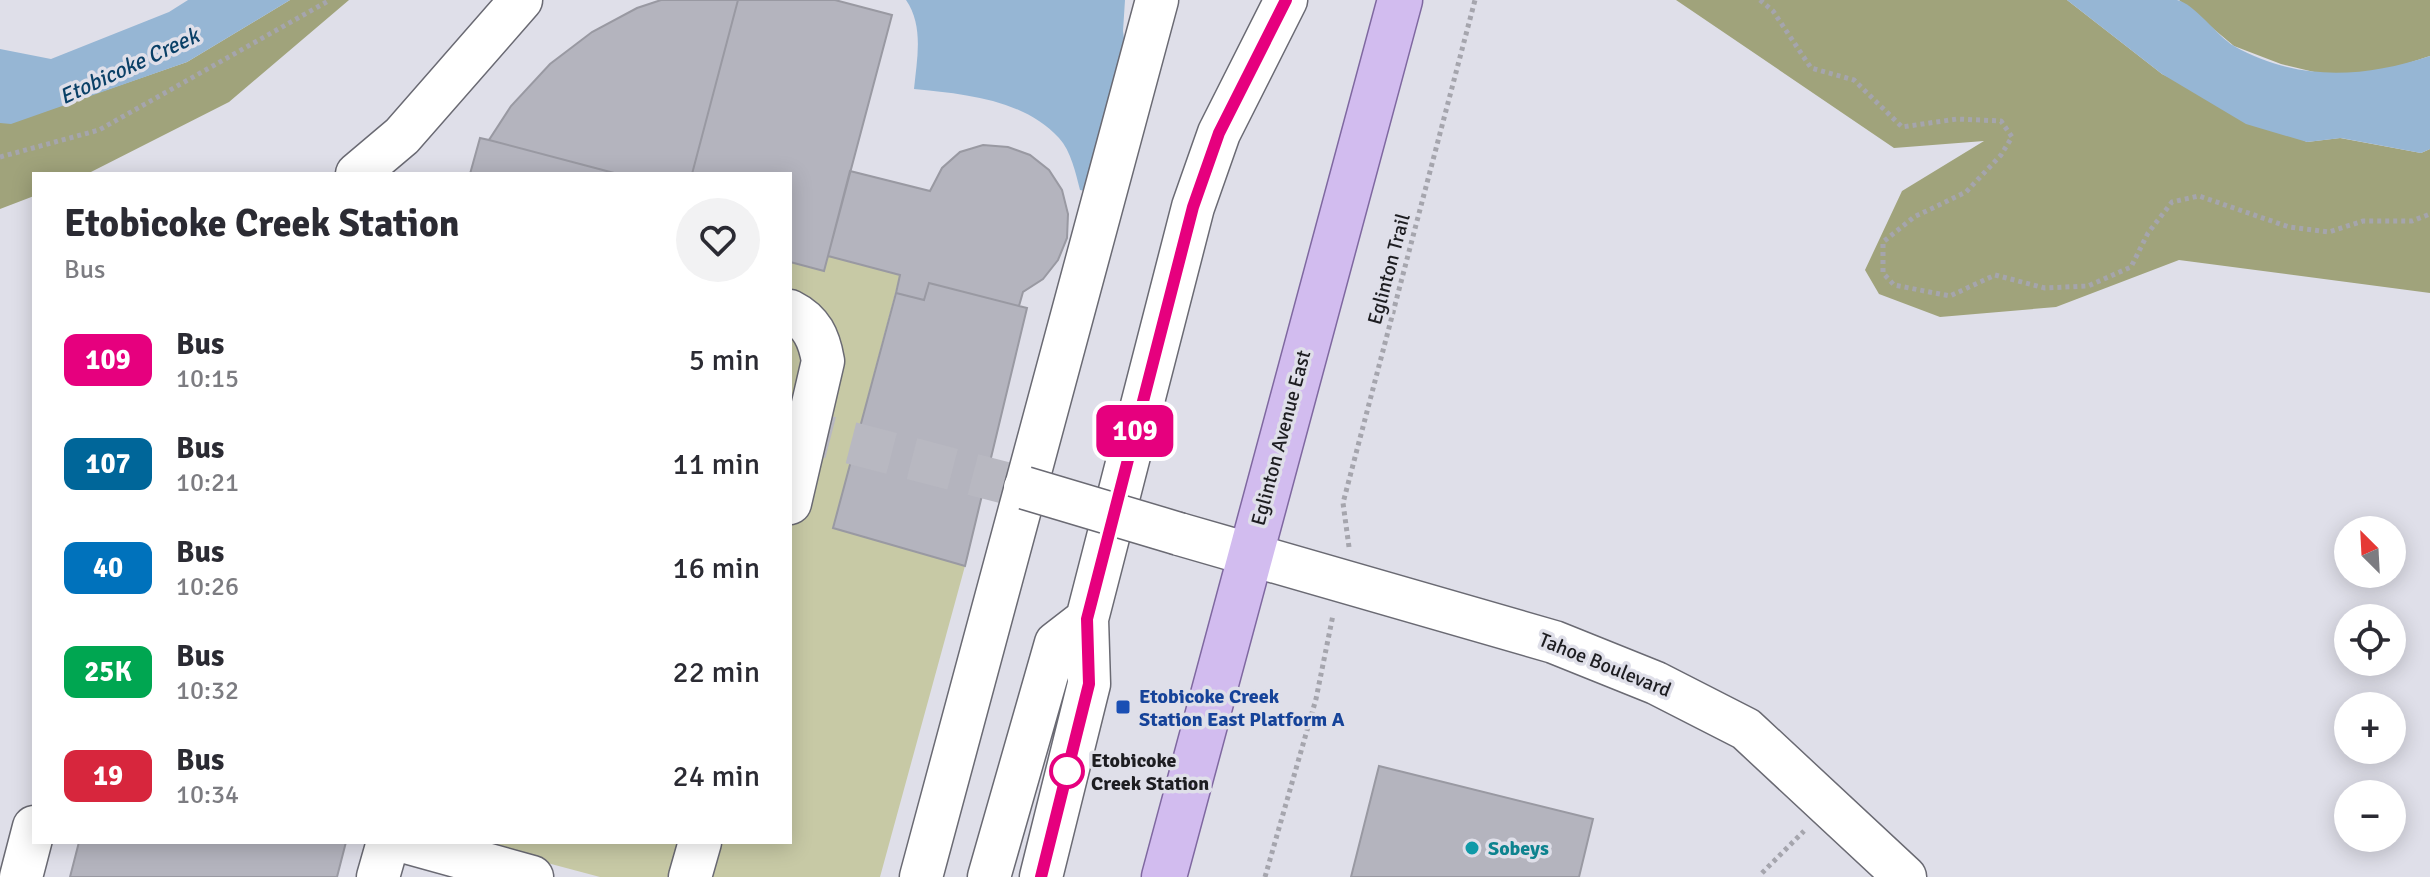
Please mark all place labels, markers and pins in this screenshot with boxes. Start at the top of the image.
place label: Etobicoke Creek Station East Platform A [1139,684,1345,732]
marker: Etobicoke Creek Station East Platform A [1114,698,1132,716]
place label: Etobicoke Creek Station [1091,748,1209,796]
marker: Etobicoke Creek Station [1050,754,1084,788]
place label: Sobeys [1488,836,1549,861]
marker: Sobeys [1463,839,1481,857]

